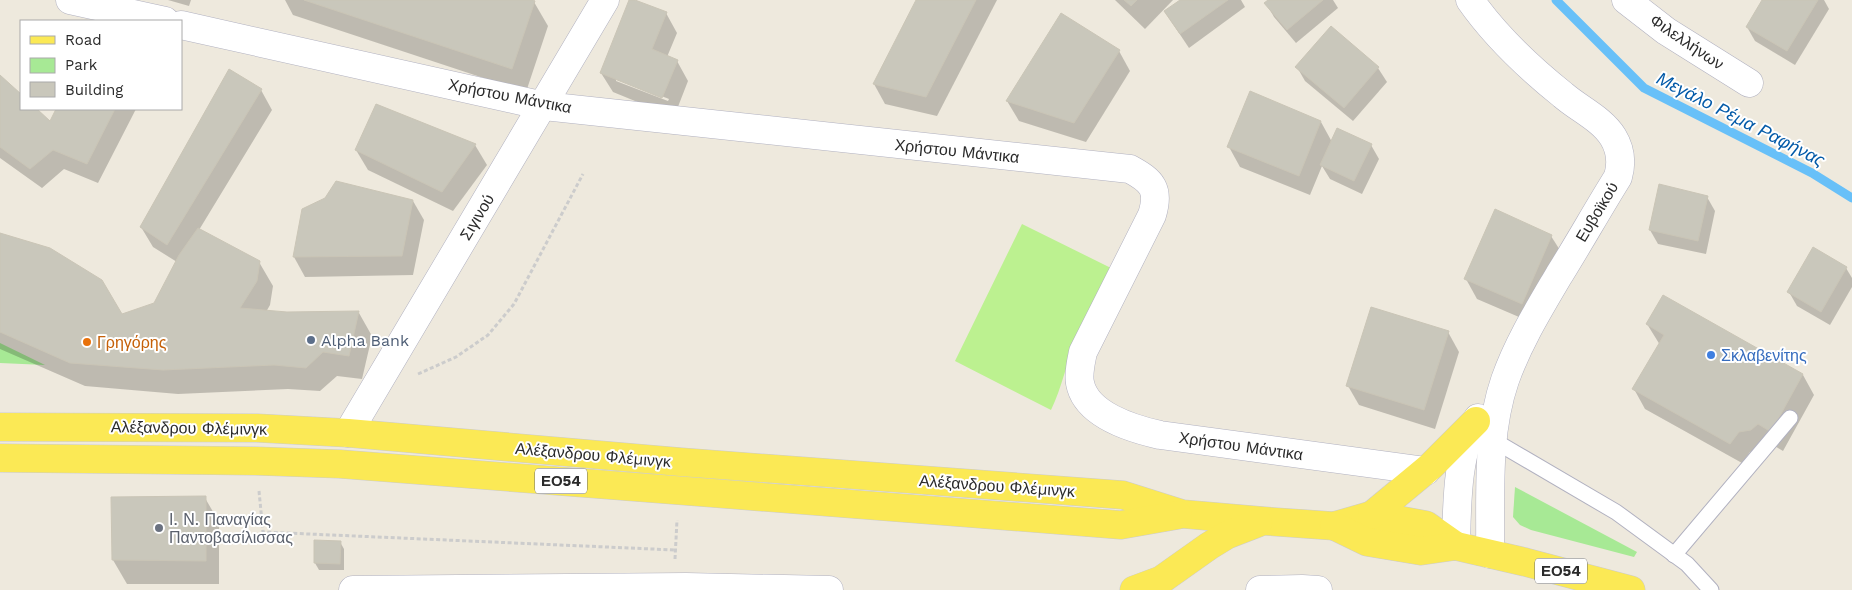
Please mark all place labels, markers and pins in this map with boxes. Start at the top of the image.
place label: Alpha Bank [321,331,409,350]
place label: Γρηγόρης [97,333,167,352]
marker: Alpha Bank [305,334,317,346]
marker: Γρηγόρης [81,336,93,348]
place label: Σκλαβενίτης [1721,346,1807,365]
marker: Σκλαβενίτης [1705,349,1717,361]
place label: Ι. Ν. Παναγίας Παντοβασίλισσας [169,510,293,547]
marker: Ι. Ν. Παναγίας Παντοβασίλισσας [153,522,165,534]

